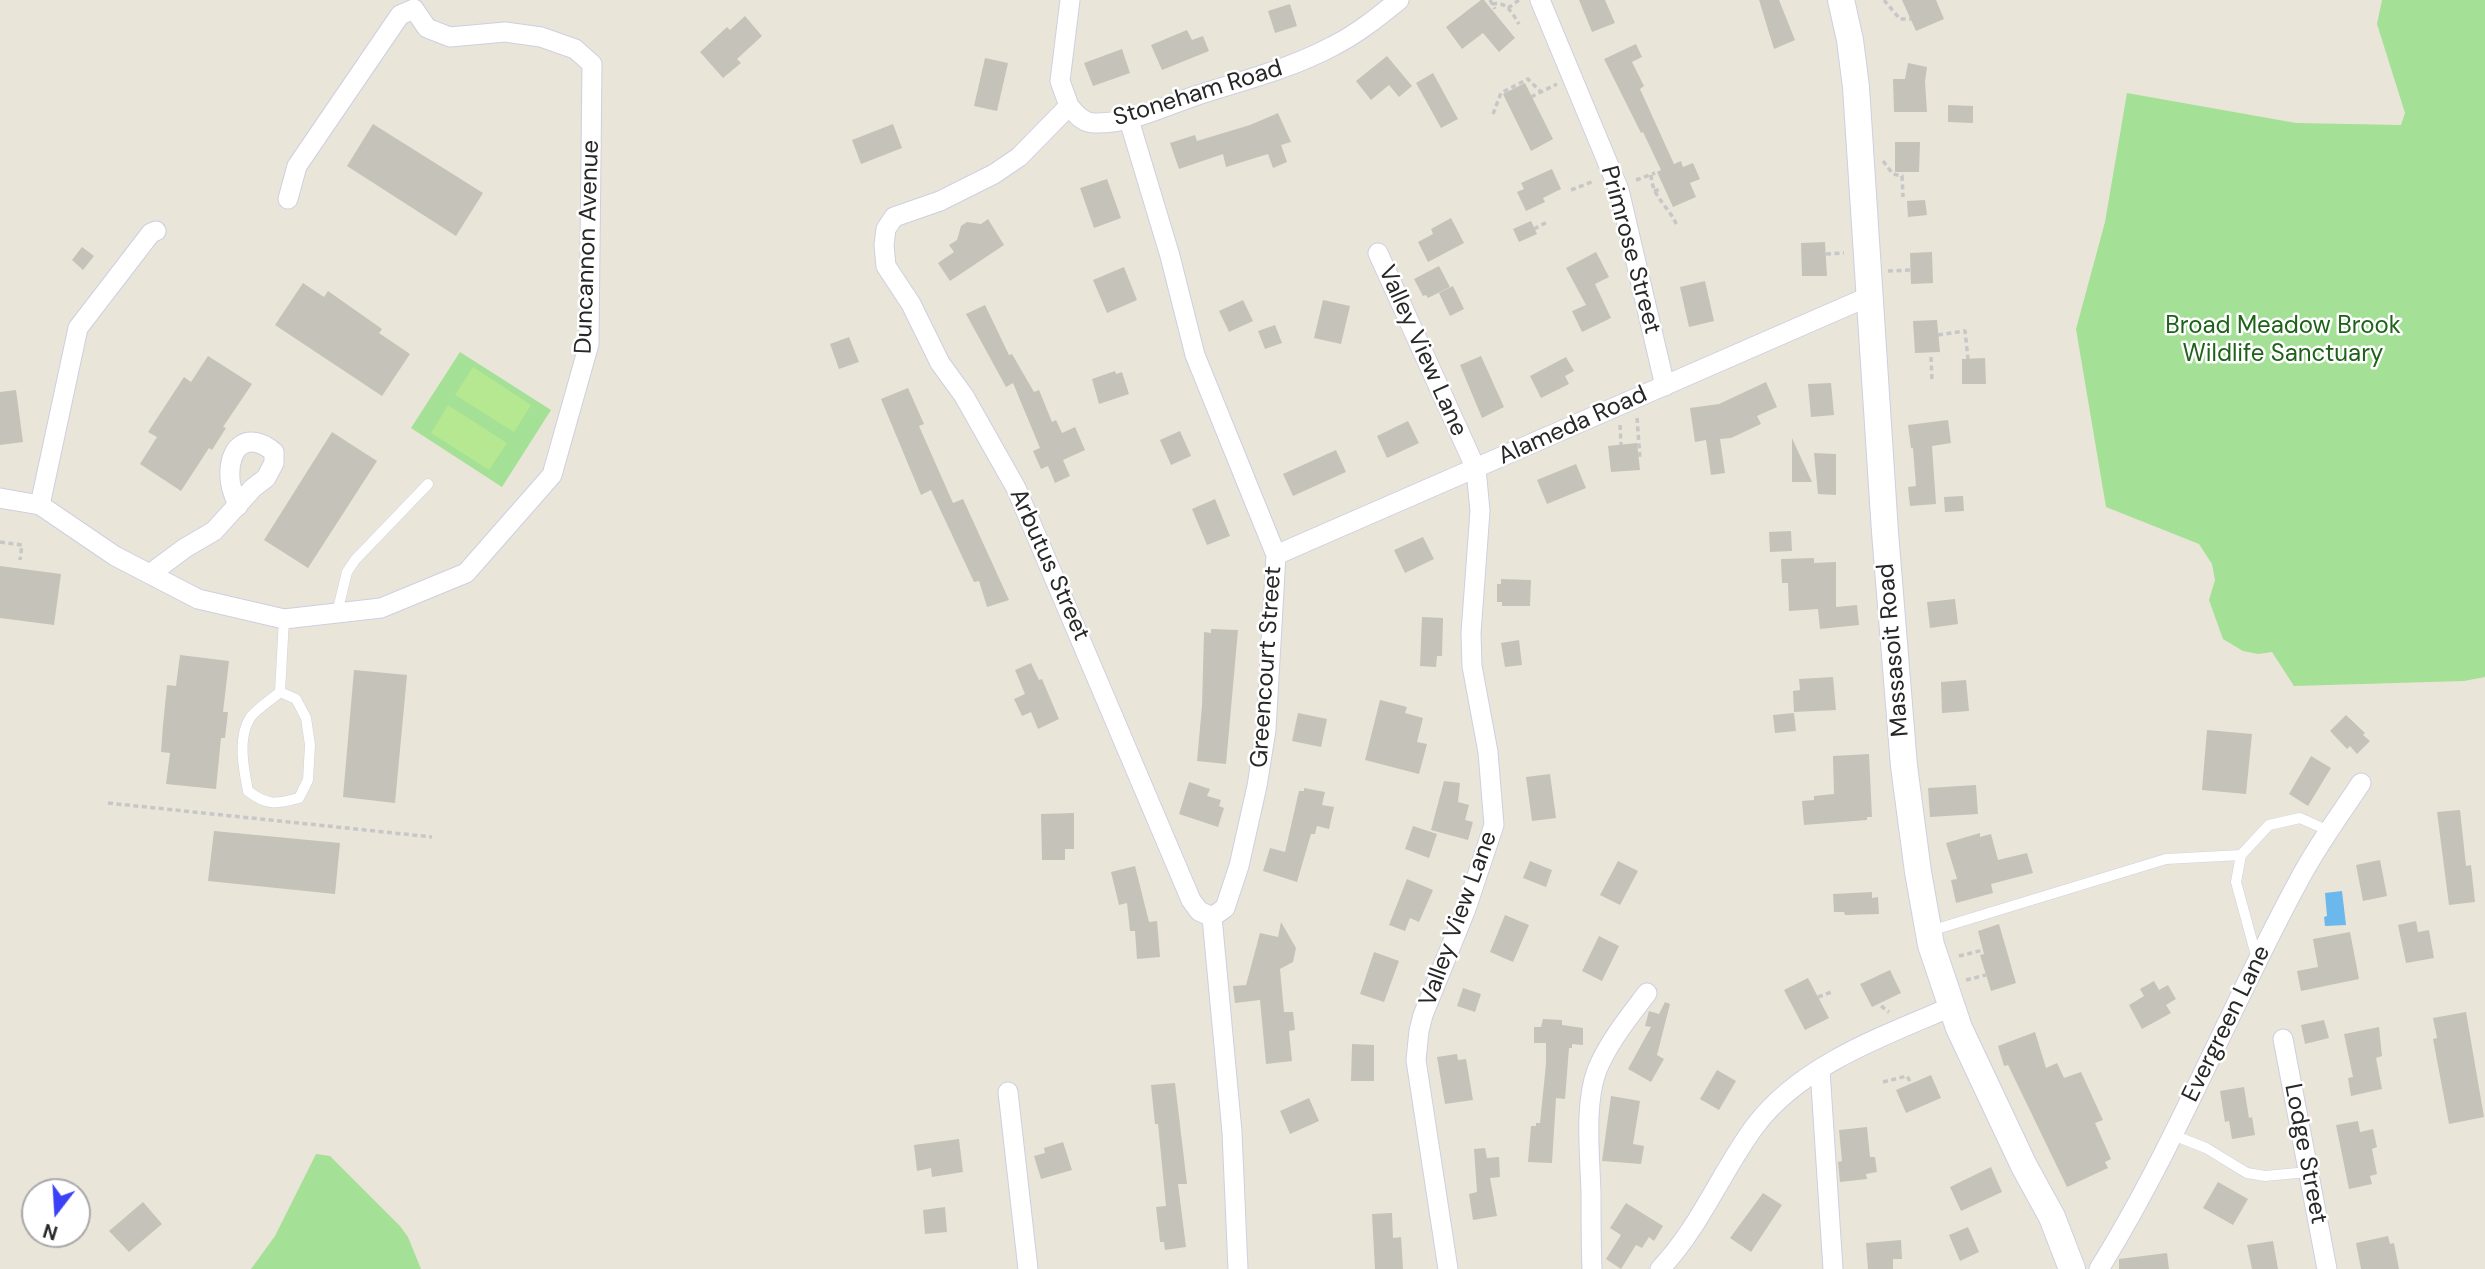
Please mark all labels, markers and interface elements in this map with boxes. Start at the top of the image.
street label: Stoneham Road [1110,55,1286,133]
street label: Duncannon Avenue [570,139,606,355]
street label: Primrose Street [1594,163,1666,337]
street label: Valley View Lane [1371,261,1473,441]
park label: Broad Meadow Brook Wildlife Sanctuary [2165,313,2401,369]
street label: Alameda Road [1494,380,1652,472]
street label: Arbutus Street [1003,485,1095,645]
street label: Massasoit Road [1872,562,1916,738]
street label: Greencourt Street [1246,565,1288,769]
street label: Valley View Lane [1414,828,1504,1010]
street label: Evergreen Lane [2177,941,2277,1107]
street label: Lodge Street [2277,1081,2333,1227]
north arrow [21,1178,91,1248]
text: N [40,1218,61,1246]

